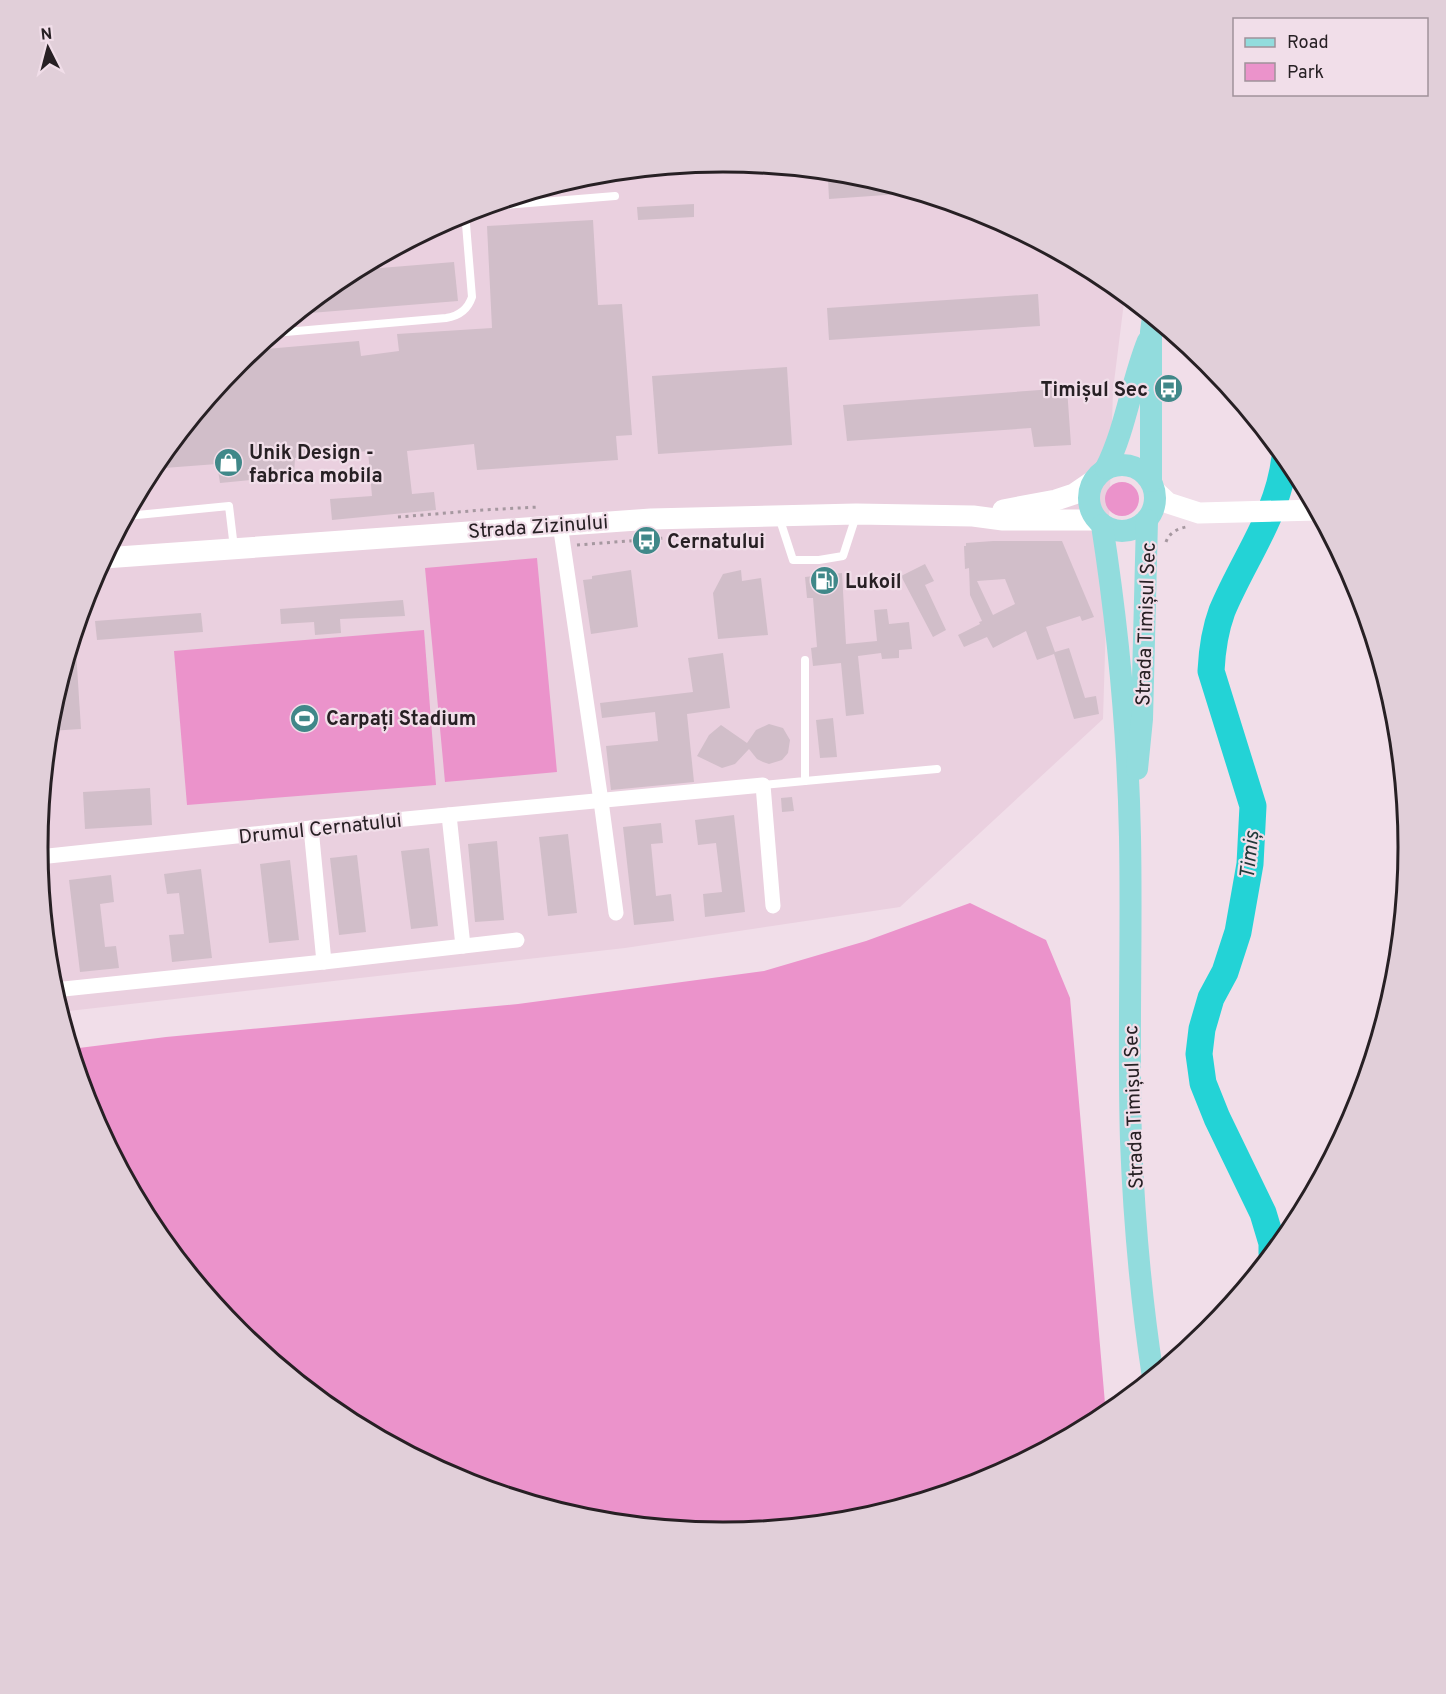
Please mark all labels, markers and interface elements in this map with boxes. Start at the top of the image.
north arrow [18,18,78,78]
legend [1233,18,1428,96]
text: N [40,25,53,46]
text: Road [1287,32,1329,55]
text: Park [1287,62,1324,85]
bus stop icon: Timișul Sec [1153,373,1185,405]
place label: Timișul Sec [1041,378,1148,404]
place label: Unik Design - fabrica mobila [249,441,383,490]
shop icon: Unik Design - fabrica mobila [212,447,244,479]
street label: Strada Zizinului [467,510,609,546]
bus stop icon: Cernatului [630,525,662,557]
place label: Cernatului [667,530,765,556]
street label: Strada Timișul Sec [1131,542,1163,707]
fuel station icon: Lukoil [808,565,840,597]
place label: Lukoil [845,570,902,596]
sports icon: Carpați Stadium [289,702,321,734]
place label: Carpați Stadium [326,707,476,733]
street label: Drumul Cernatului [237,808,403,851]
water label: Timiș [1235,829,1267,881]
street label: Strada Timișul Sec [1119,1024,1151,1189]

